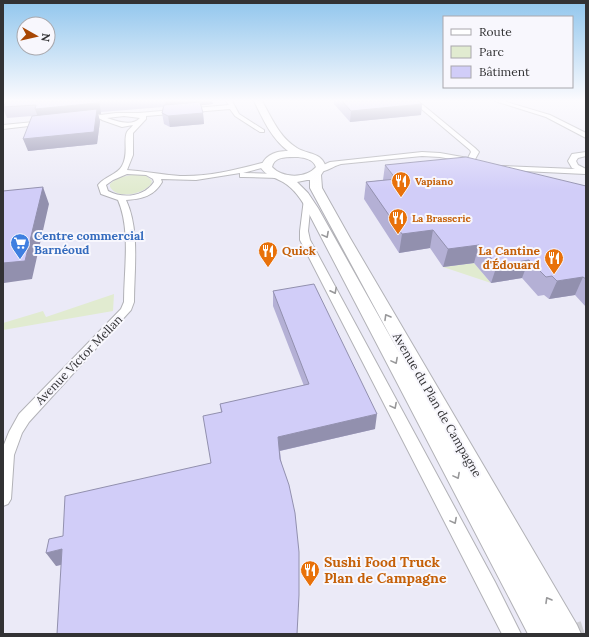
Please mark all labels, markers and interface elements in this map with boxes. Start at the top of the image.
north arrow [16,16,56,56]
legend [443,16,573,88]
text: Route [479,24,512,39]
text: N [38,32,53,43]
text: Parc [479,44,504,59]
text: Bâtiment [479,64,530,79]
restaurant icon: Vapiano [390,170,412,198]
place label: Vapiano [415,175,453,188]
restaurant icon: La Brasserie [387,207,409,235]
place label: La Brasserie [412,212,472,225]
place label: Centre commercial Barnéoud [34,228,144,257]
one-way arrow [321,231,329,238]
supermarket icon: Centre commercial Barnéoud [9,232,31,260]
restaurant icon: Quick [257,240,279,268]
place label: Quick [282,243,316,258]
place label: La Cantine d'Édouard [478,243,541,272]
restaurant icon: La Cantine d'Édouard [543,247,565,275]
one-way arrow [329,287,336,294]
street label: Avenue Victor Mellan [31,312,125,408]
one-way arrow [385,314,392,321]
street label: Avenue du Plan de Campagne [389,329,485,480]
one-way arrow [390,357,397,365]
one-way arrow [389,402,397,409]
one-way arrow [452,472,459,479]
one-way arrow [449,517,457,524]
place label: Sushi Food Truck Plan de Campagne [324,553,447,587]
restaurant icon: Sushi Food Truck Plan de Campagne [299,559,321,587]
one-way arrow [546,597,553,604]

